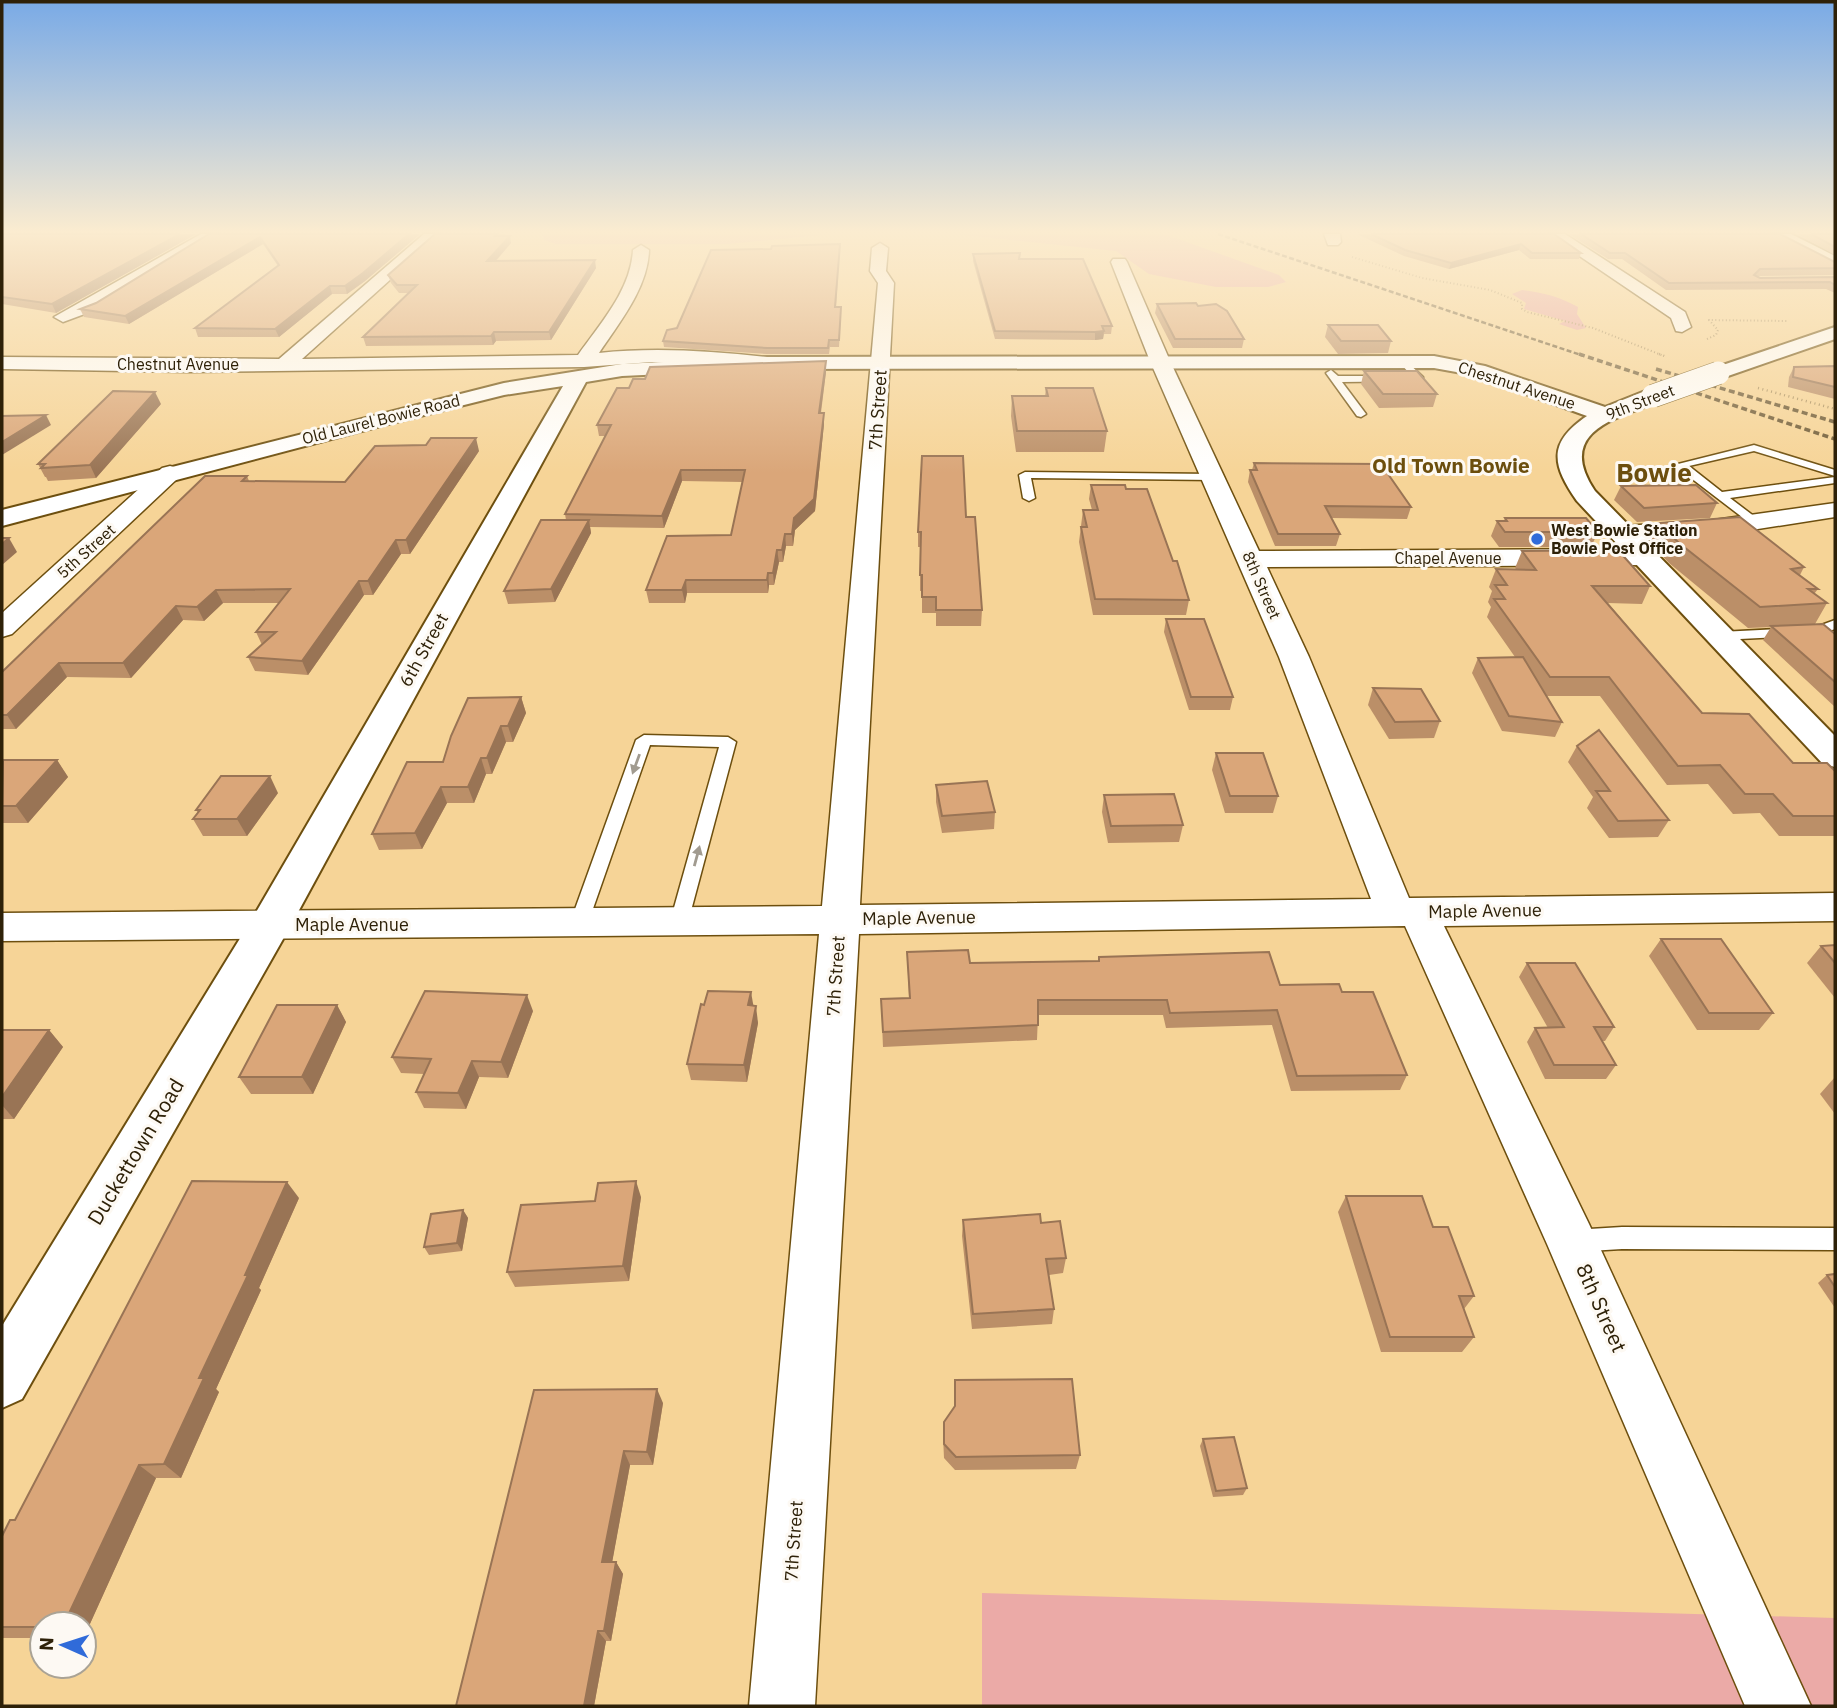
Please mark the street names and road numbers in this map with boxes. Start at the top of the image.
street label: Chestnut Avenue [117,354,239,374]
street label: Chestnut Avenue [1456,357,1578,413]
street label: 7th Street [863,369,892,451]
street label: 9th Street [1603,380,1677,424]
street label: Old Laurel Bowie Road [300,390,462,448]
street label: 5th Street [53,519,119,583]
street label: 8th Street [1238,548,1286,622]
street label: Chapel Avenue [1394,548,1502,568]
street label: 6th Street [394,609,453,691]
street label: Maple Avenue [1428,898,1542,923]
street label: Maple Avenue [862,905,976,930]
street label: Maple Avenue [295,913,409,936]
street label: 7th Street [821,935,850,1017]
street label: Duckettown Road [80,1073,190,1230]
street label: 8th Street [1570,1259,1634,1356]
street label: 7th Street [779,1500,808,1582]

